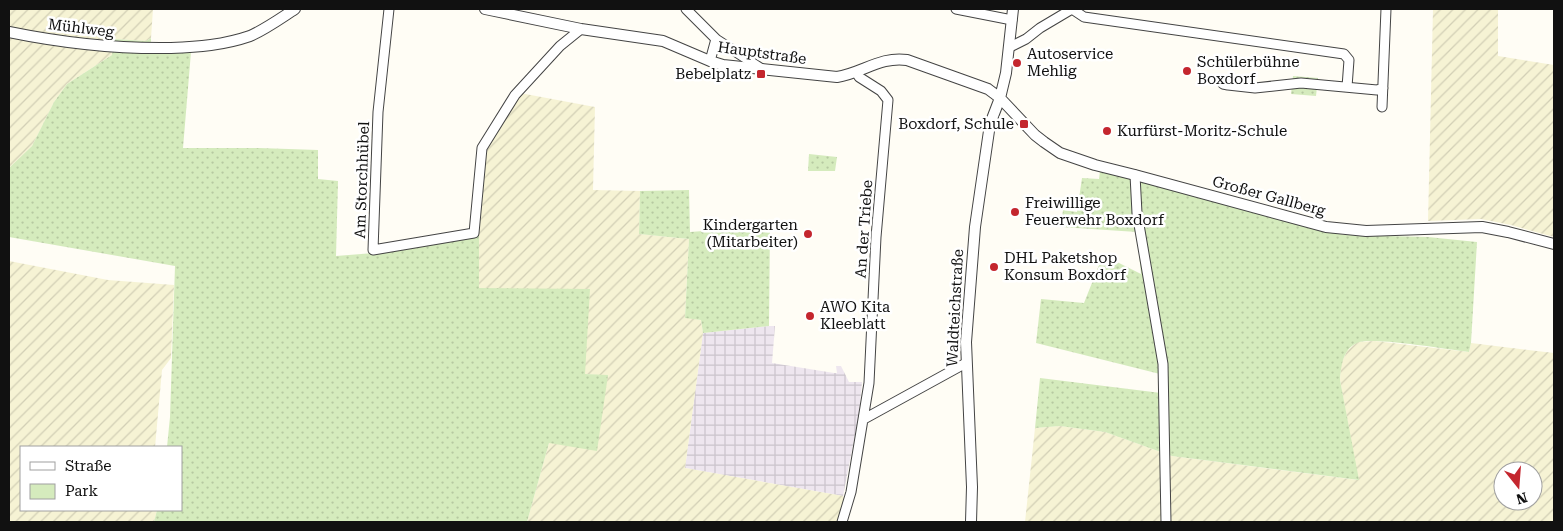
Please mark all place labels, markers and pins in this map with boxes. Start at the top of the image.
place label: Autoservice Mehlig [1027,45,1113,80]
place label: Schülerbühne Boxdorf [1197,53,1300,88]
marker: Autoservice Mehlig [1011,57,1023,69]
place label: Bebelplatz [675,65,751,83]
marker: Schülerbühne Boxdorf [1181,65,1193,77]
marker: Bebelplatz [755,68,767,80]
place label: Boxdorf, Schule [898,115,1014,133]
marker: Boxdorf, Schule [1018,118,1030,130]
place label: Kurfürst-Moritz-Schule [1117,122,1287,140]
marker: Kurfürst-Moritz-Schule [1101,125,1113,137]
place label: Freiwillige Feuerwehr Boxdorf [1025,194,1165,229]
marker: Freiwillige Feuerwehr Boxdorf [1009,206,1021,218]
place label: Kindergarten (Mitarbeiter) [703,216,798,251]
marker: Kindergarten (Mitarbeiter) [802,228,814,240]
place label: DHL Paketshop Konsum Boxdorf [1004,249,1127,284]
marker: DHL Paketshop Konsum Boxdorf [988,261,1000,273]
place label: AWO Kita Kleeblatt [820,298,890,333]
marker: AWO Kita Kleeblatt [804,310,816,322]

